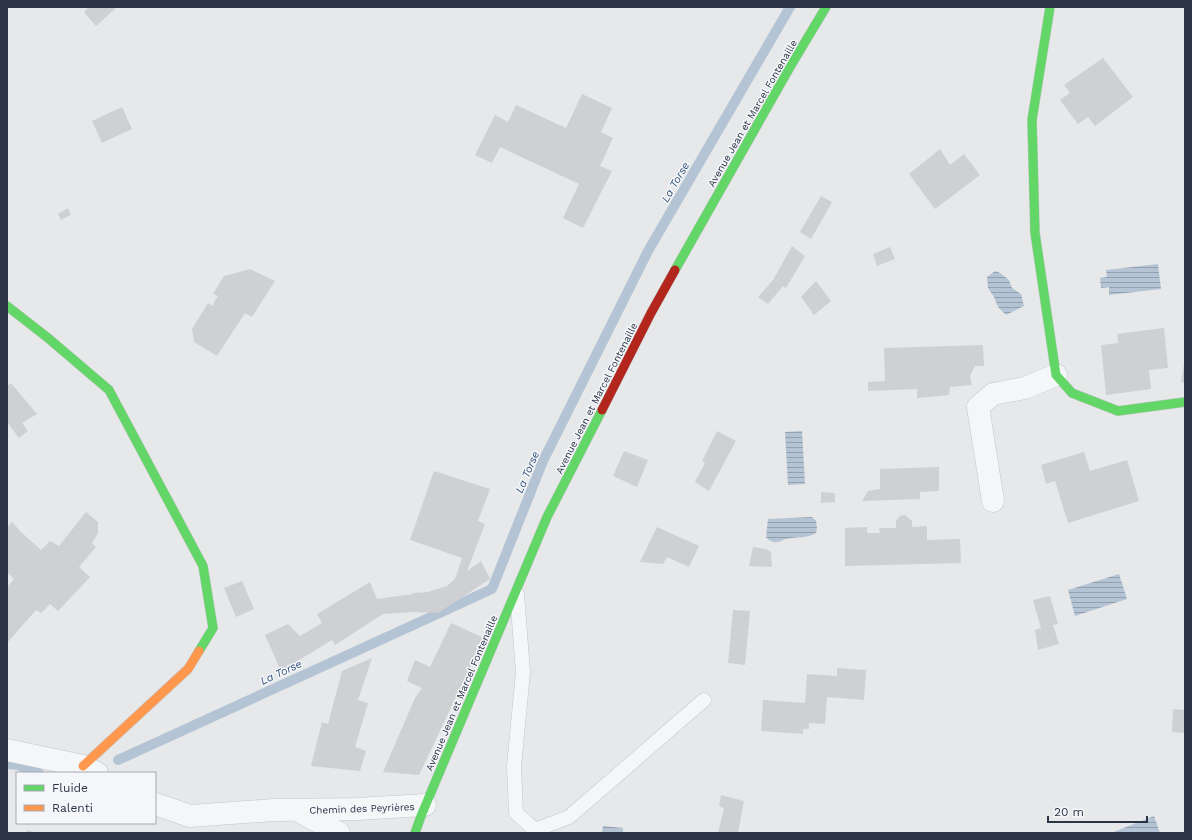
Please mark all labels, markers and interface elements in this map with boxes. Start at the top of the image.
street label: Avenue Jean et Marcel Fontenaille [706,38,799,189]
water label: La Torse [659,160,692,205]
street label: Avenue Jean et Marcel Fontenaille [553,321,640,476]
water label: La Torse [513,449,542,495]
street label: Avenue Jean et Marcel Fontenaille [424,614,499,773]
water label: La Torse [258,657,304,688]
legend [16,772,156,824]
text: Fluide [52,781,88,795]
scale bar [1048,798,1147,824]
text: Ralenti [52,801,93,815]
street label: Chemin des Peyrières [309,801,415,816]
text: 20 m [1054,805,1084,819]

